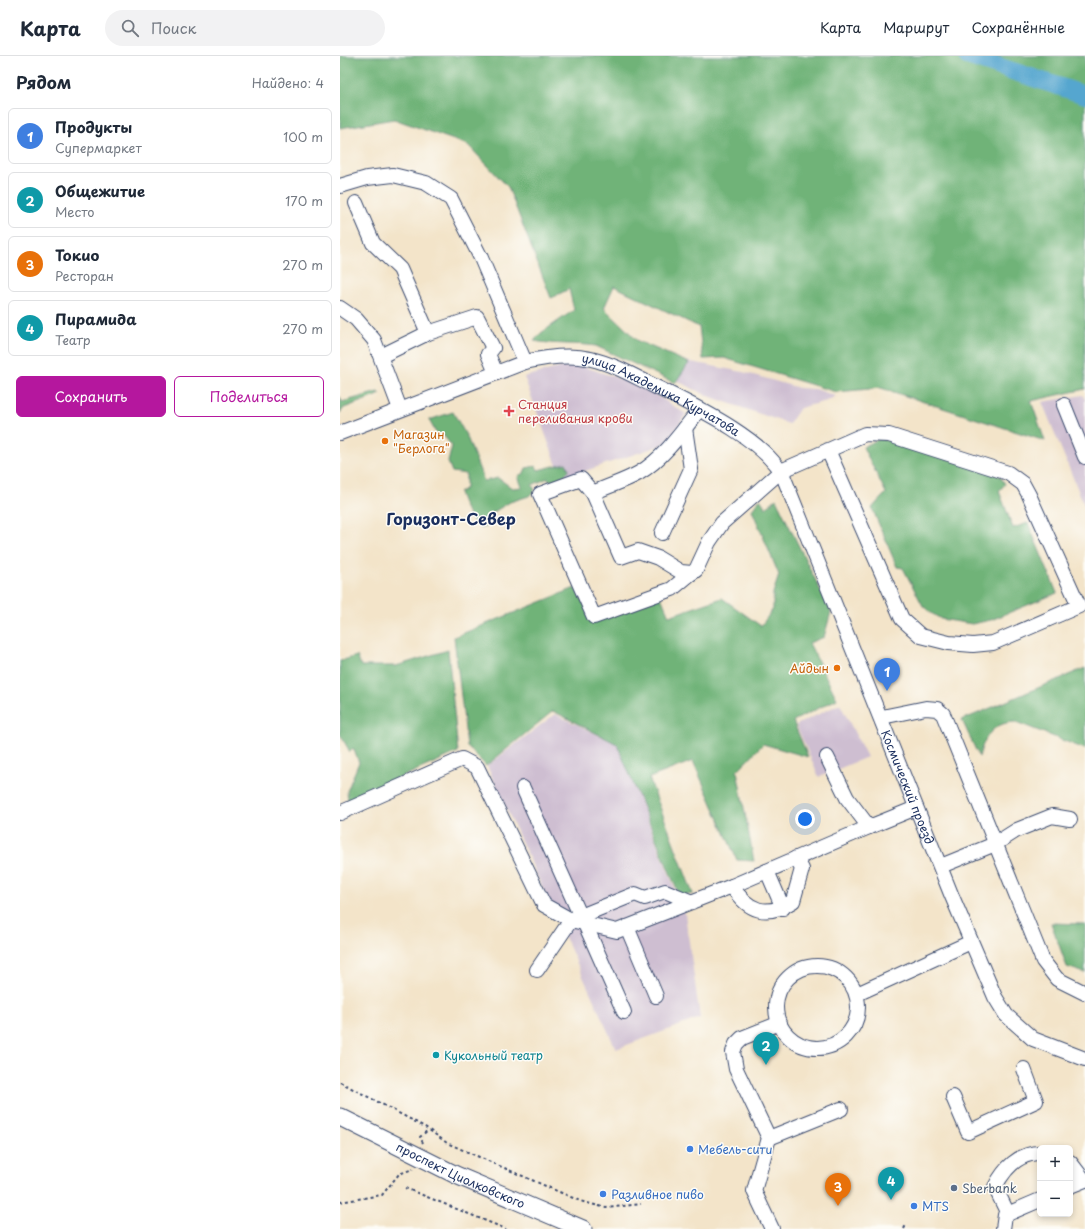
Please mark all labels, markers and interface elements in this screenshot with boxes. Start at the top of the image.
search box [105,10,385,46]
text: Карта [20,14,81,42]
text: Поиск [151,16,196,39]
icon: search [119,17,141,39]
text: Карта [820,17,861,38]
text: Маршрут [883,17,949,38]
text: Сохранённые [971,17,1065,38]
text: Рядом [16,69,71,95]
text: Найдено: 4 [252,73,324,92]
text: Продукты [55,115,132,138]
text: 1 [27,127,33,146]
text: 100 m [283,127,323,146]
text: Супермаркет [55,138,142,157]
text: Общежитие [55,179,145,202]
text: 2 [25,191,35,210]
text: 170 m [285,191,323,210]
text: Место [55,202,95,221]
text: Токио [55,243,99,266]
text: 3 [26,255,34,274]
text: 270 m [282,255,323,274]
text: Ресторан [55,266,114,285]
text: Пирамида [55,307,137,330]
text: 4 [26,319,34,338]
text: 270 m [282,319,323,338]
text: Театр [55,330,91,349]
street label: улица Академика Курчатова [581,348,744,440]
button: Сохранить [16,376,166,417]
button: Поделиться [174,376,324,417]
place label: Станция переливания крови [518,395,633,427]
marker: Станция переливания крови [503,405,515,417]
place label: Магазин "Берлога" [393,425,450,457]
marker: Магазин "Берлога" [380,436,390,446]
district label: Горизонт-Север [386,506,516,530]
pin: 1 [874,658,900,691]
place label: Айдын [790,659,829,677]
marker: Айдын [832,663,842,673]
street label: Космический проезд [877,727,939,847]
your location [795,809,815,829]
pin: 2 [753,1032,779,1065]
place label: Кукольный театр [444,1046,543,1064]
marker: Кукольный театр [431,1050,441,1060]
street label: проспект Циолковского [393,1138,528,1212]
place label: Мебель-сити [698,1140,773,1158]
marker: Мебель-сити [685,1144,695,1154]
map controls [1037,1145,1073,1217]
button: + [1037,1145,1073,1181]
pin: 4 [878,1167,904,1200]
pin: 3 [825,1173,851,1206]
place label: Sberbank [962,1179,1017,1197]
button: − [1037,1181,1073,1217]
marker: Sberbank [949,1183,959,1193]
place label: Разливное пиво [611,1185,704,1203]
marker: Разливное пиво [598,1189,608,1199]
place label: MTS [922,1197,949,1215]
marker: MTS [909,1201,919,1211]

